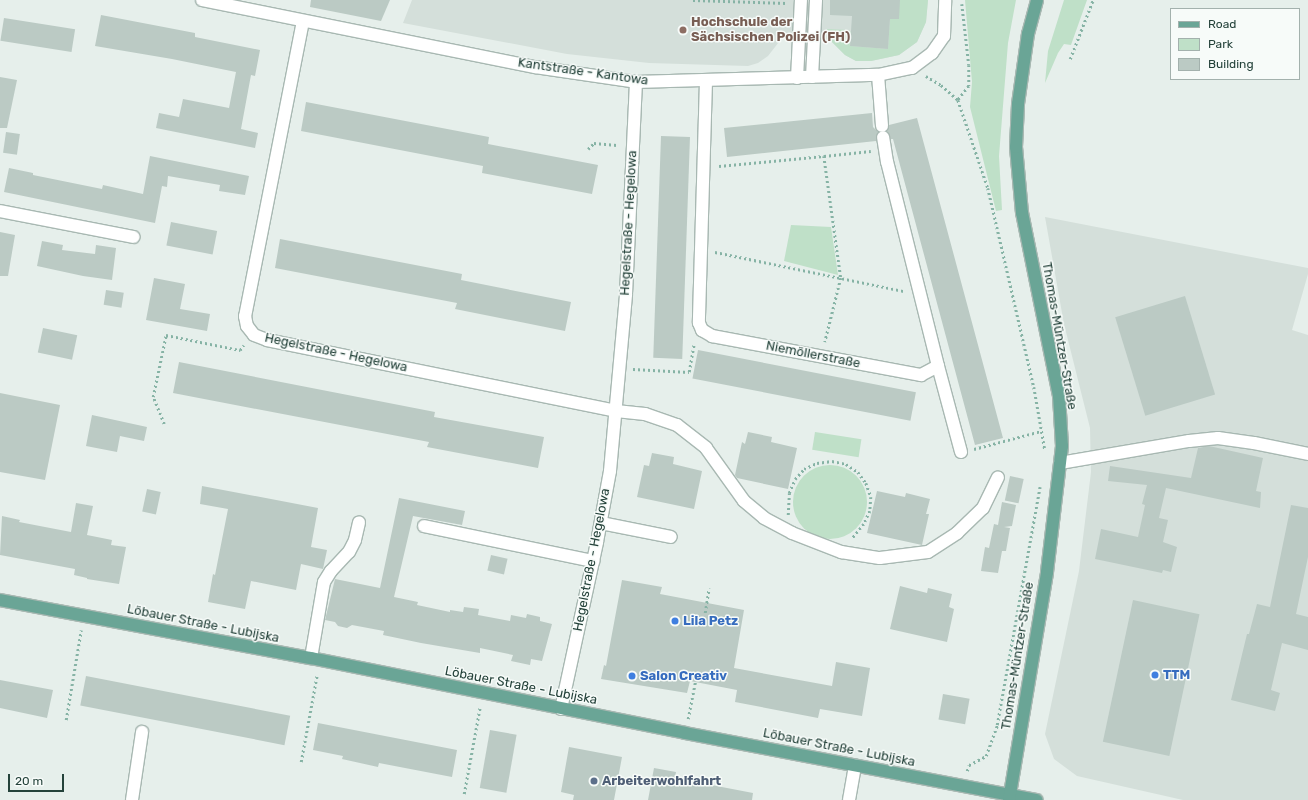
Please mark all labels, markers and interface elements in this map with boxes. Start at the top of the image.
legend [1170,8,1300,80]
place label: Hochschule der Sächsischen Polizei (FH) [691,15,850,46]
text: Road [1208,17,1236,31]
marker: Hochschule der Sächsischen Polizei (FH) [678,25,688,35]
text: Park [1208,37,1233,51]
street label: Kantstraße - Kantowa [517,55,649,89]
text: Building [1208,57,1254,71]
street label: Hegelstraße - Hegelowa [617,150,641,296]
street label: Thomas-Müntzer-Straße [1038,261,1080,411]
street label: Hegelstraße - Hegelowa [263,330,409,376]
street label: Niemöllerstraße [765,338,861,372]
street label: Hegelstraße - Hegelowa [570,487,614,633]
street label: Thomas-Müntzer-Straße [999,581,1037,731]
street label: Löbauer Straße - Lubijska [125,602,281,646]
place label: Lila Petz [683,613,738,629]
marker: Lila Petz [670,616,680,626]
street label: Löbauer Straße - Lubijska [443,664,599,708]
place label: TTM [1163,667,1190,683]
place label: Salon Creativ [640,668,727,684]
marker: TTM [1150,670,1160,680]
marker: Salon Creativ [627,671,637,681]
street label: Löbauer Straße - Lubijska [761,726,917,770]
scale bar [10,766,66,792]
place label: Arbeiterwohlfahrt [602,773,721,789]
text: 20 m [15,774,43,788]
marker: Arbeiterwohlfahrt [589,776,599,786]

